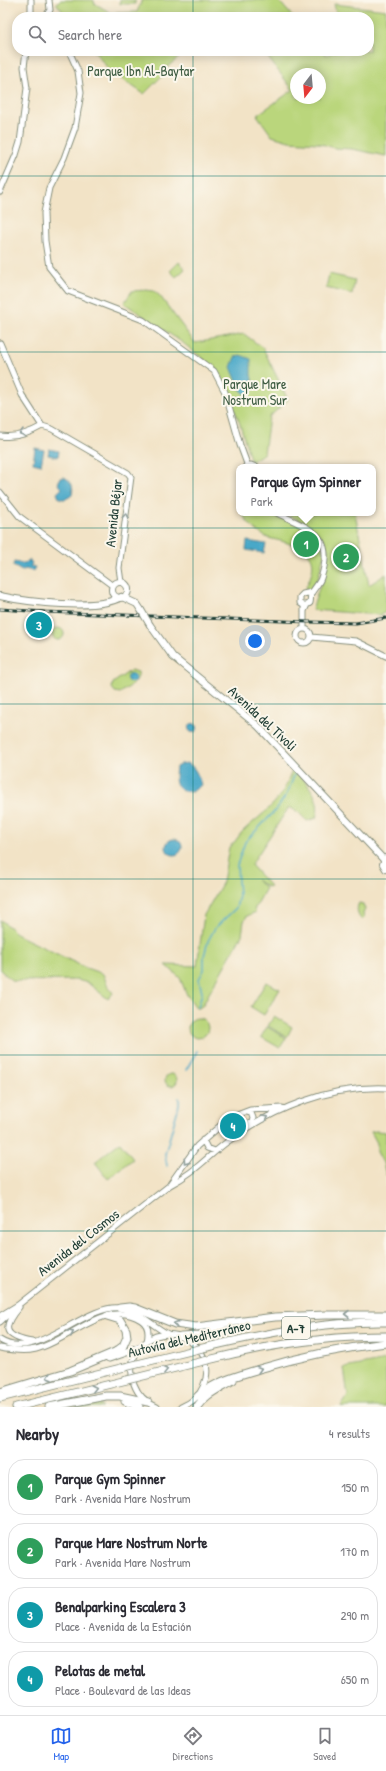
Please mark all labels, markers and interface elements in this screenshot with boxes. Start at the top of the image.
search box [12,12,374,56]
icon: search [26,23,48,45]
text: Search here [58,24,122,45]
park label: Parque Ibn Al-Baytar [87,61,195,81]
north arrow [290,68,326,104]
park label: Parque Mare Nostrum Sur [223,374,288,409]
one-way arrow [18,429,25,437]
popup [236,464,376,516]
text: Parque Gym Spinner [251,471,361,492]
street label: Avenida Béjar [100,477,127,548]
text: Park [251,492,273,510]
one-way arrow [121,513,130,519]
pin: 1 [293,529,319,559]
pin: 2 [333,542,359,572]
pin: 3 [26,610,52,640]
your location [245,631,265,651]
street label: Avenida del Tívoli [225,681,301,755]
pin: 4 [220,1111,246,1141]
one-way arrow [261,1116,268,1123]
one-way arrow [183,1158,191,1165]
street label: Avenida del Cosmos [33,1204,123,1280]
one-way arrow [344,1310,350,1318]
street label: Autovía del Mediterráneo [126,1315,252,1361]
road number: A-7 [282,1317,310,1339]
one-way arrow [173,1320,180,1329]
one-way arrow [67,1330,75,1338]
one-way arrow [255,1365,262,1374]
one-way arrow [161,1367,168,1375]
one-way arrow [46,1373,53,1381]
one-way arrow [91,1384,98,1392]
text: Nearby [16,1422,59,1445]
text: 4 results [329,1424,370,1442]
text: Parque Gym Spinner [55,1468,165,1489]
text: 1 [28,1478,32,1496]
text: 150 m [341,1478,369,1496]
text: Park · Avenida Mare Nostrum [55,1489,191,1507]
text: Parque Mare Nostrum Norte [55,1532,208,1553]
text: 2 [27,1542,33,1560]
text: 170 m [340,1542,369,1560]
text: Park · Avenida Mare Nostrum [55,1553,191,1571]
text: Benalparking Escalera 3 [55,1596,186,1617]
text: 3 [27,1606,33,1624]
text: 290 m [340,1606,369,1624]
text: Place · Avenida de la Estación [55,1617,191,1635]
text: Pelotas de metal [55,1660,145,1681]
text: 4 [28,1670,32,1688]
text: 650 m [341,1670,369,1688]
text: Place · Boulevard de las Ideas [55,1681,191,1699]
tab: Map [50,1725,72,1763]
tab: Directions [173,1725,213,1763]
tab: Saved [313,1725,336,1763]

